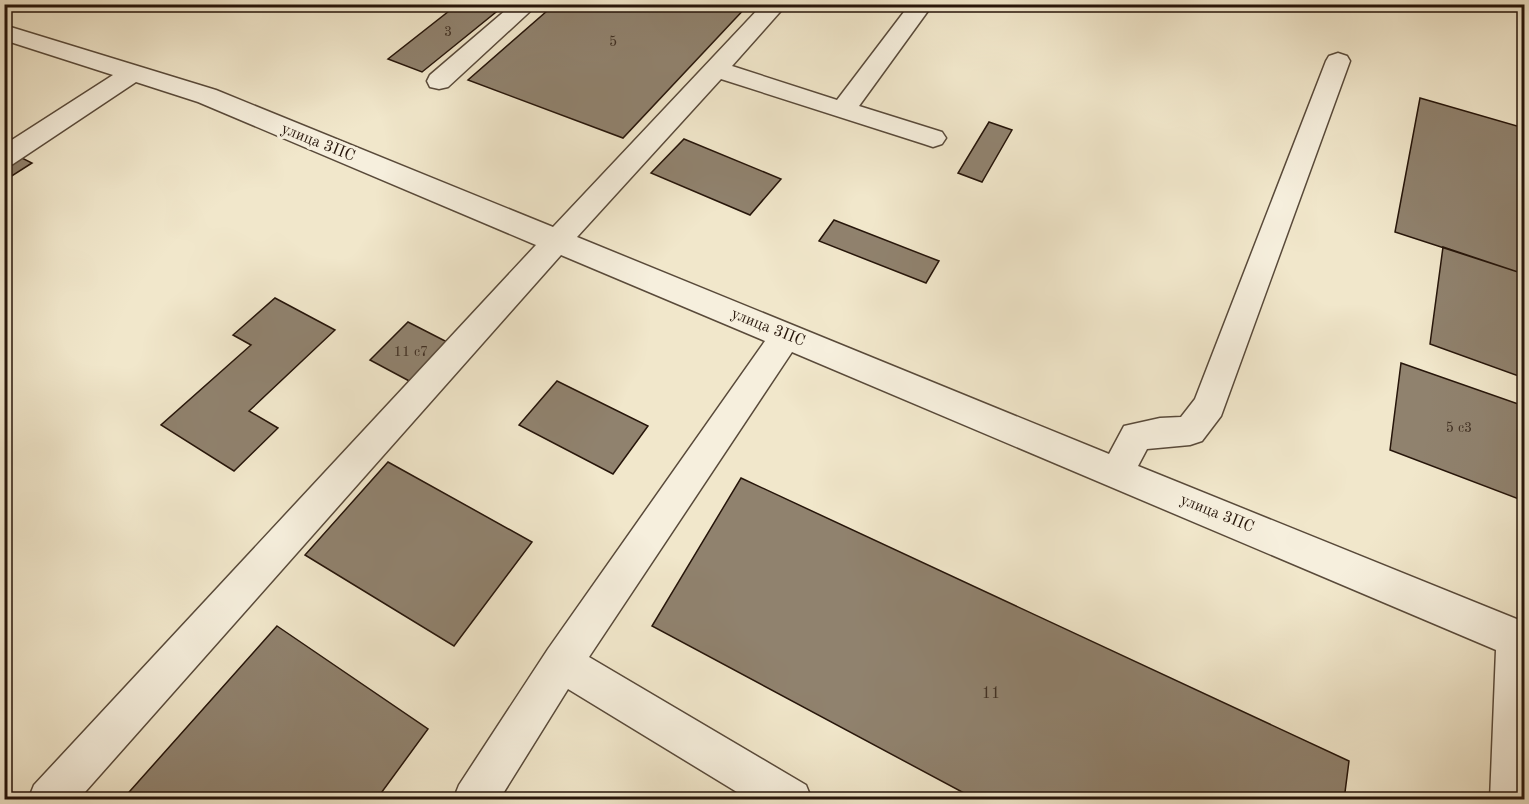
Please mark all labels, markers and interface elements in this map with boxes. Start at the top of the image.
house number: 3 [444,25,452,39]
house number: 5 [609,35,617,49]
street label: улица 3ПС [279,121,357,165]
street label: улица 3ПС [729,306,807,350]
house number: 11 с7 [394,345,428,359]
house number: 5 с3 [1446,421,1472,435]
street label: улица 3ПС [1178,492,1256,536]
house number: 11 [982,686,1000,702]

